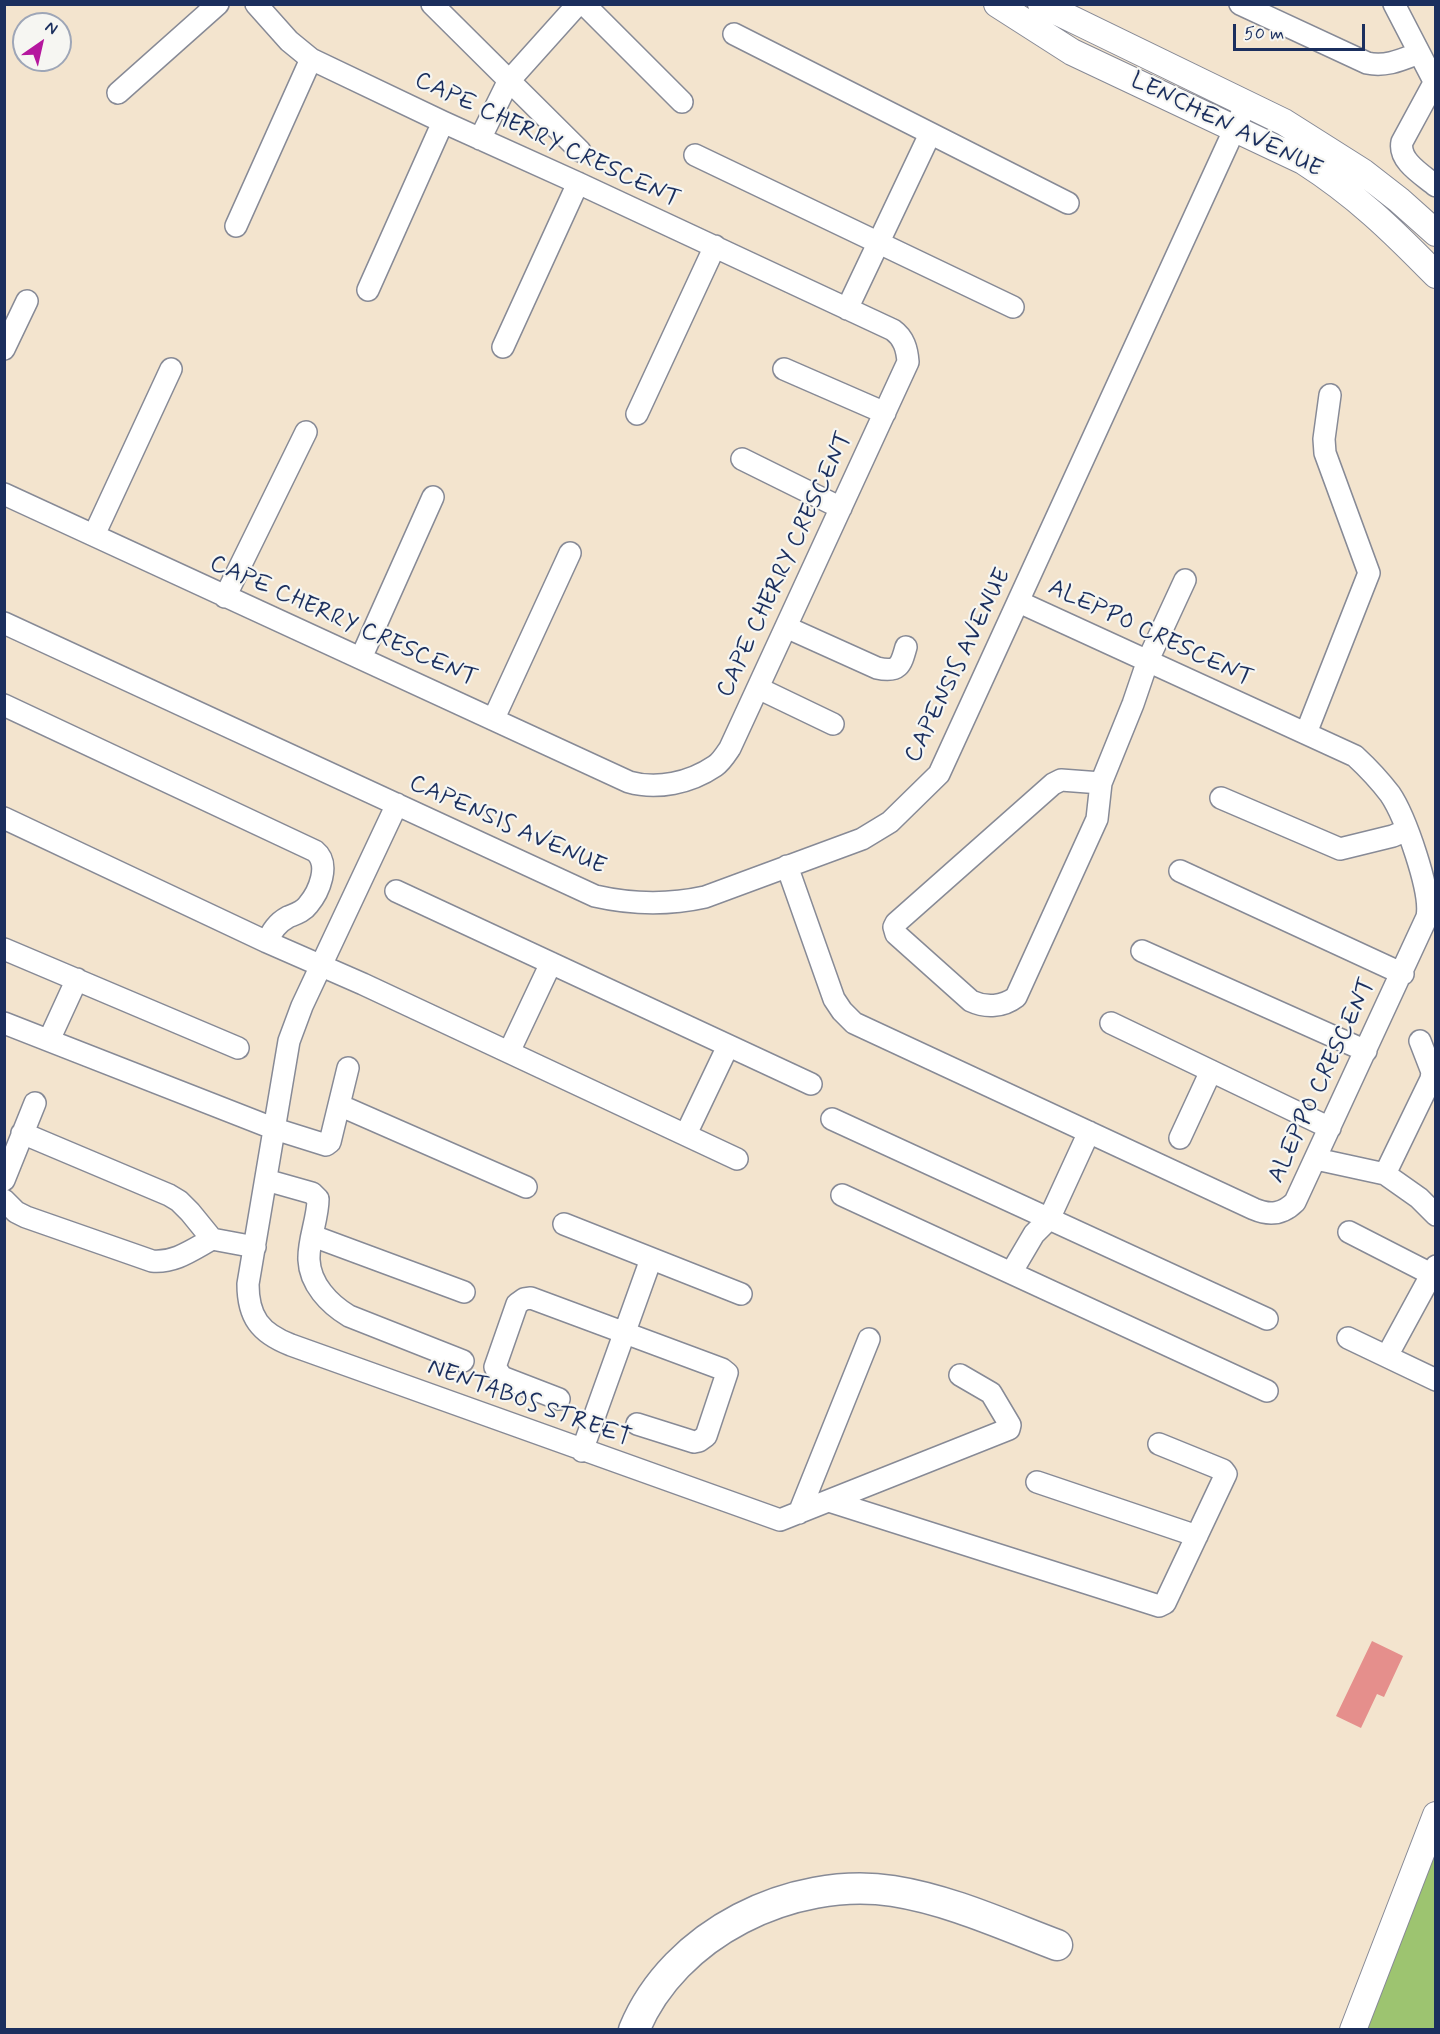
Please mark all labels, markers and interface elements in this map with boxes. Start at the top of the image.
north arrow [12,12,72,72]
scale bar [1236,12,1368,50]
text: N [41,17,62,40]
text: 50 m [1244,22,1284,46]
street label: CAPE CHERRY CRESCENT [410,67,684,215]
street label: LENCHEN AVENUE [1125,67,1327,185]
street label: CAPE CHERRY CRESCENT [712,428,860,702]
street label: CAPE CHERRY CRESCENT [205,550,481,694]
street label: CAPENSIS AVENUE [899,564,1019,768]
street label: ALEPPO CRESCENT [1043,574,1257,694]
street label: CAPENSIS AVENUE [404,770,610,882]
street label: ALEPPO CRESCENT [1263,974,1383,1188]
street label: NENTABOS STREET [423,1354,635,1454]

